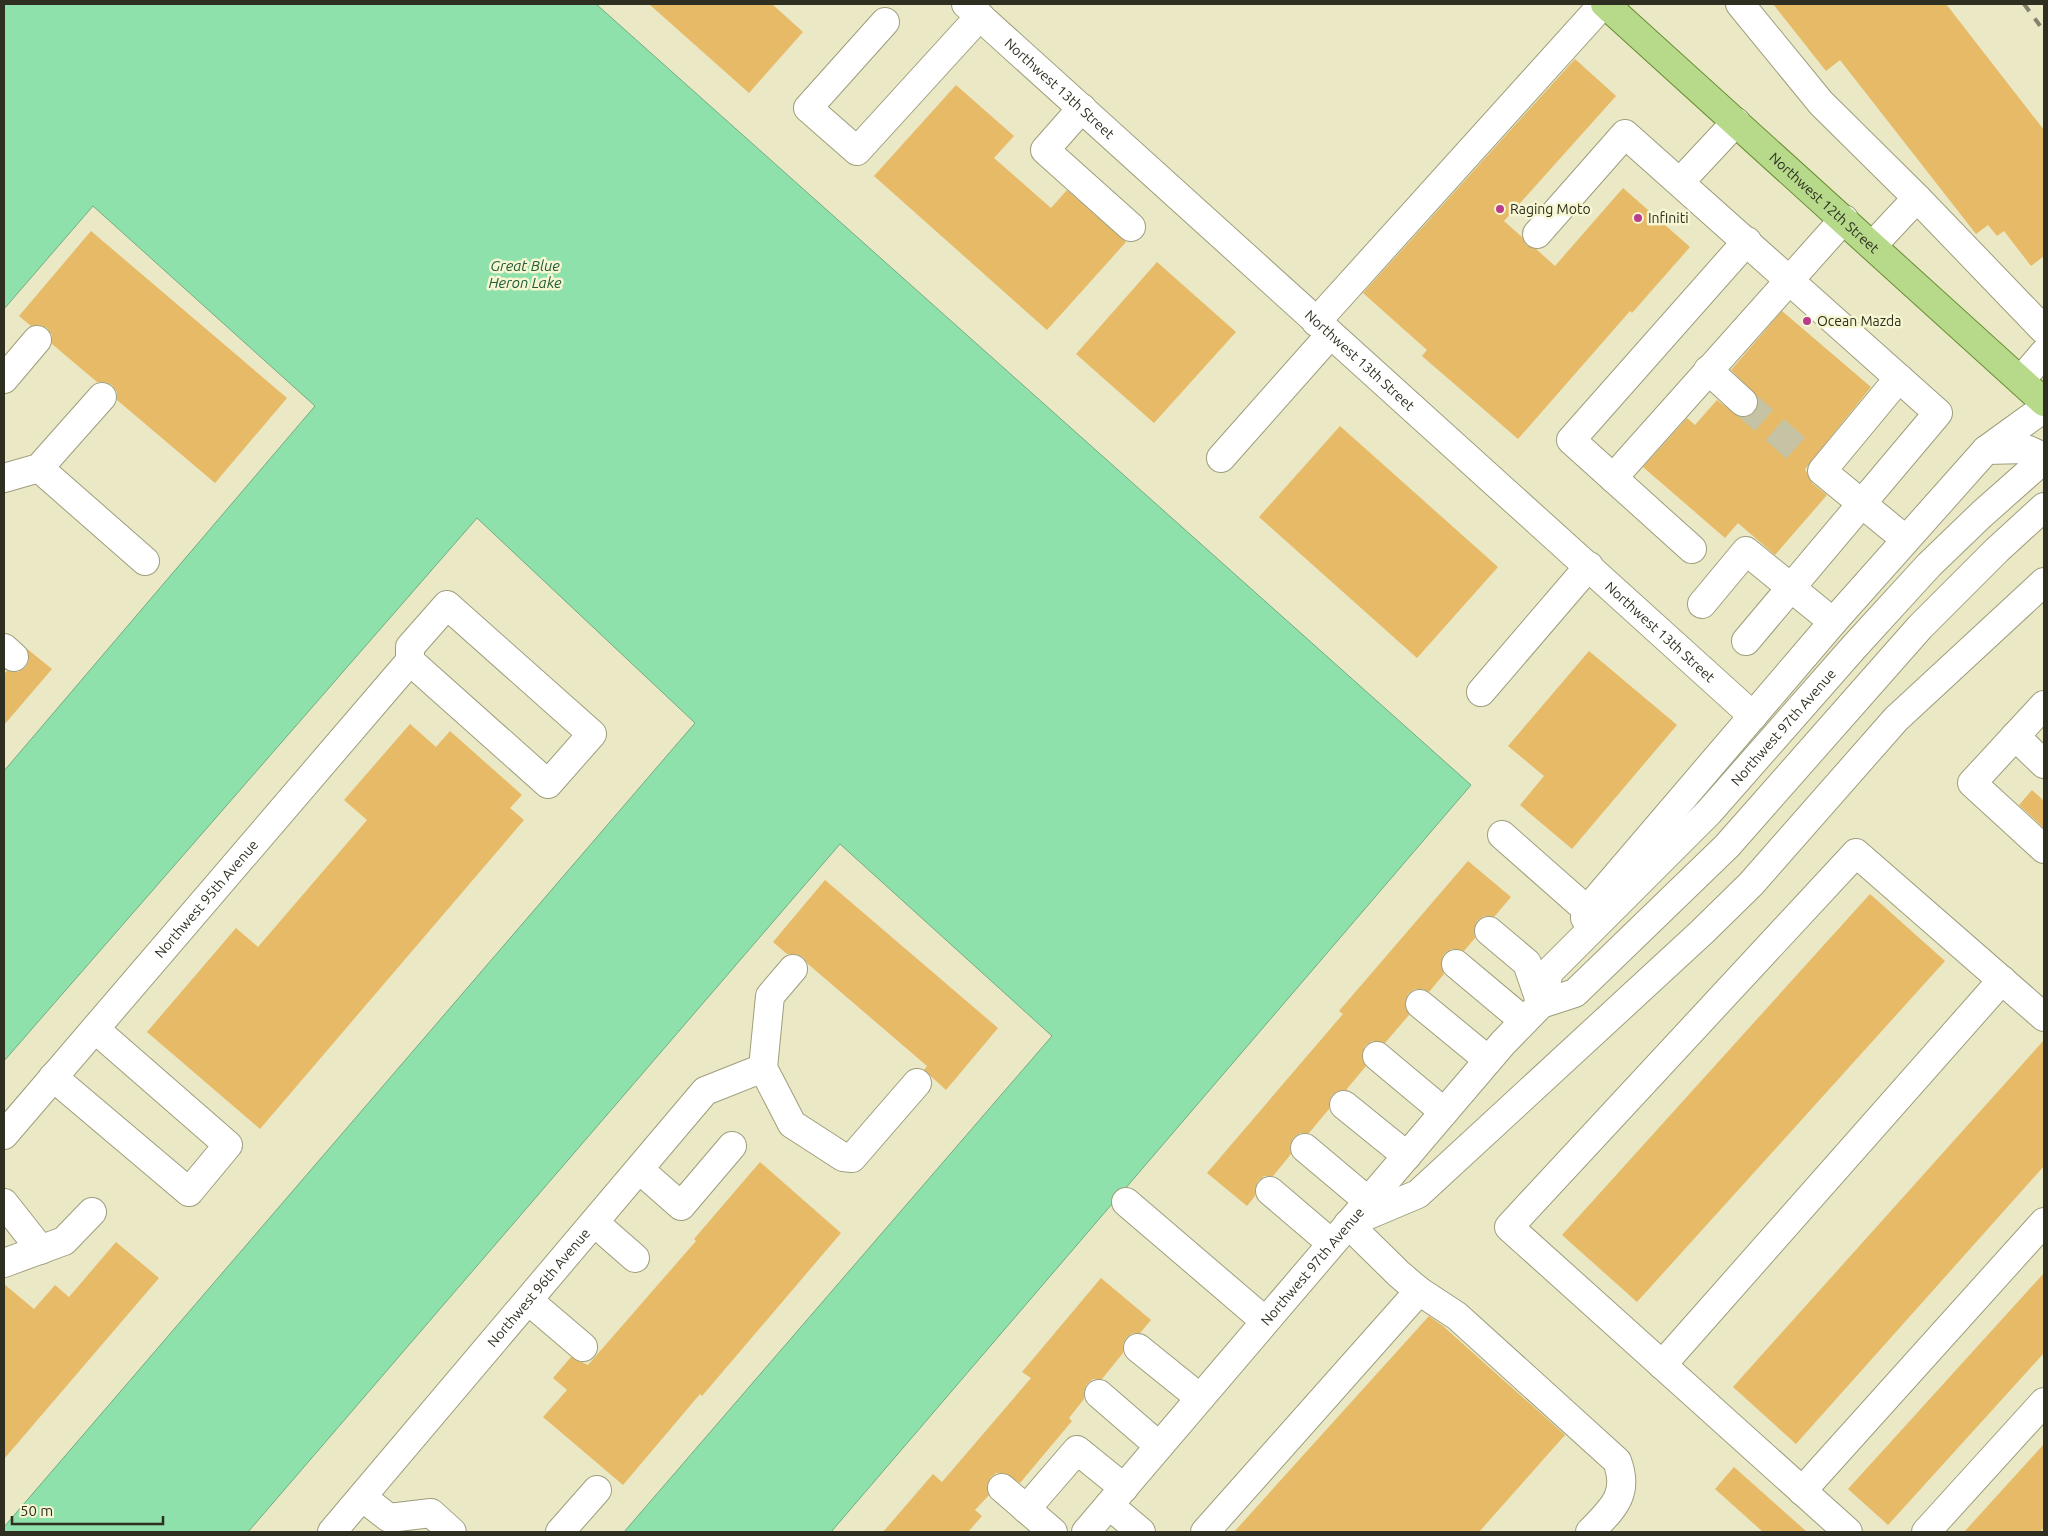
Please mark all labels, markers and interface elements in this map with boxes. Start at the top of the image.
street label: Northwest 13th Street [1001,35,1118,142]
street label: Northwest 12th Street [1766,149,1883,257]
place label: Raging Moto [1510,201,1591,217]
marker: Raging Moto [1494,203,1506,215]
place label: Infiniti [1648,210,1689,226]
marker: Infiniti [1632,212,1644,224]
water label: Great Blue Heron Lake [488,257,562,291]
street label: Northwest 13th Street [1302,307,1418,414]
place label: Ocean Mazda [1817,313,1902,329]
marker: Ocean Mazda [1801,315,1813,327]
street label: Northwest 13th Street [1602,578,1719,686]
street label: Northwest 97th Avenue [1728,666,1839,789]
street label: Northwest 95th Avenue [151,837,261,961]
street label: Northwest 97th Avenue [1258,1204,1367,1329]
street label: Northwest 96th Avenue [484,1225,593,1350]
scale bar [12,1494,164,1526]
text: 50 m [20,1502,53,1519]

